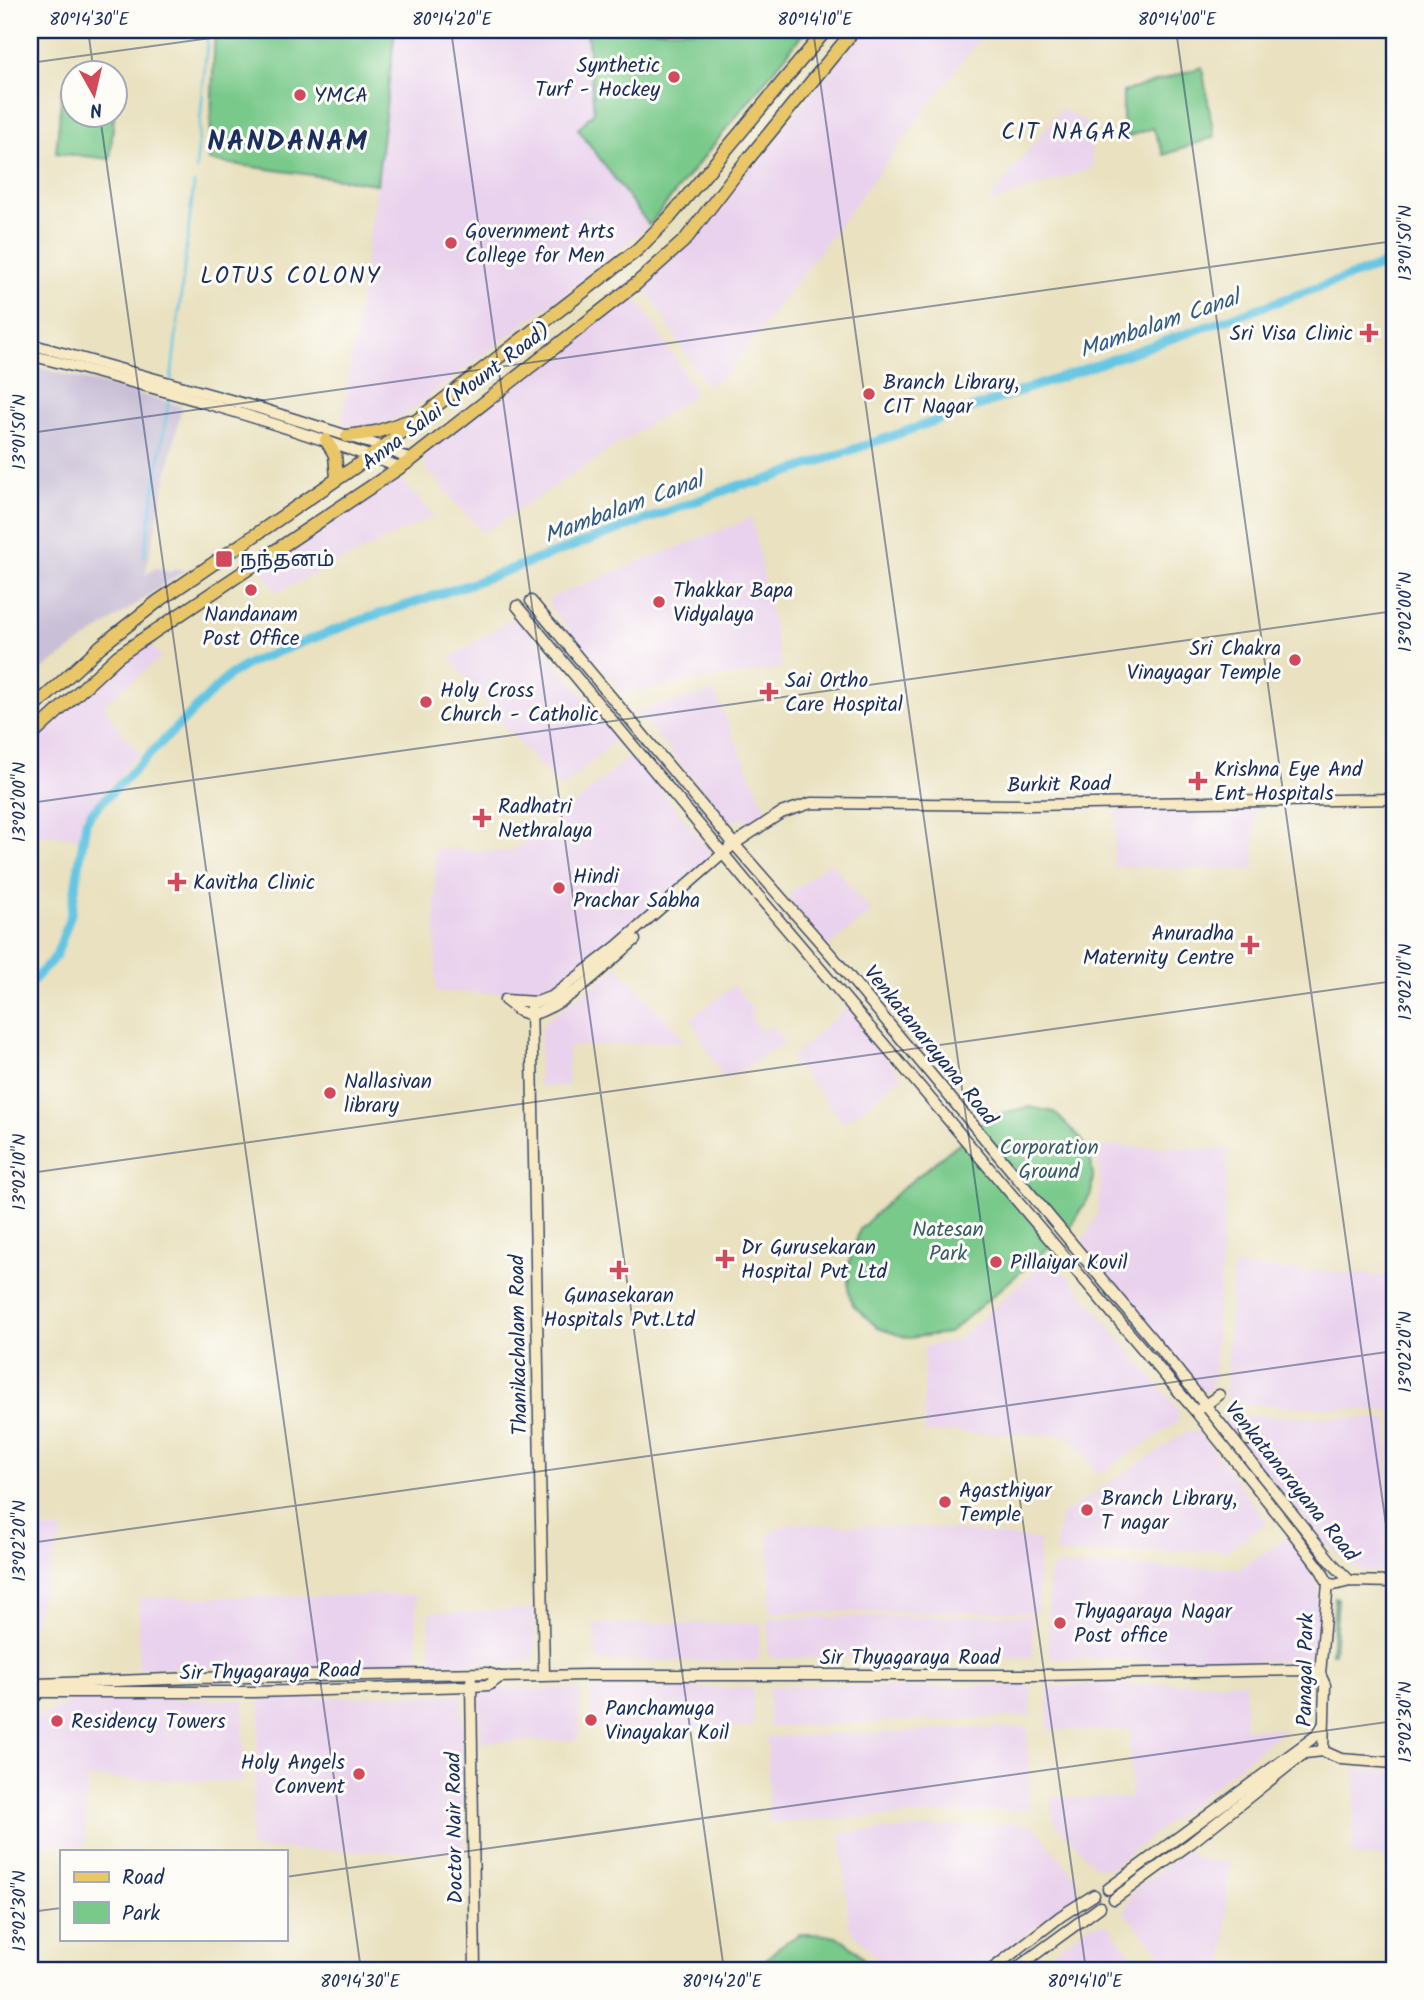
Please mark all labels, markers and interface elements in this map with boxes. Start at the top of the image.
text: 80°14'30"E [49,6,129,35]
text: 80°14'20"E [412,6,492,35]
text: 80°14'10"E [777,6,853,35]
text: 80°14'00"E [1138,6,1217,35]
place label: Synthetic Turf - Hockey [535,50,660,107]
north arrow [60,60,130,130]
marker: Synthetic Turf - Hockey [666,69,682,85]
place label: YMCA [314,80,368,113]
marker: YMCA [292,87,308,103]
text: N [88,93,104,125]
district label: CIT NAGAR [1001,115,1133,151]
district label: NANDANAM [207,120,369,165]
text: 13°01'50"N [1392,205,1421,281]
place label: Government Arts College for Men [465,216,615,273]
marker: Government Arts College for Men [443,235,459,251]
district label: LOTUS COLONY [200,259,382,295]
water label: Mambalam Canal [1075,279,1249,369]
street label: Anna Salai (Mount Road) [355,315,559,479]
place label: Sri Visa Clinic [1230,318,1353,351]
marker: Sri Visa Clinic [1359,323,1379,343]
place label: Branch Library, CIT Nagar [883,367,1019,424]
marker: Branch Library, CIT Nagar [861,386,877,402]
text: 13°01'50"N [6,394,35,470]
water label: Mambalam Canal [539,462,713,554]
place label: நந்தனம் [240,544,334,577]
marker: நந்தனம் [214,549,234,569]
text: 13°02'00"N [1392,572,1421,652]
place label: Thakkar Bapa Vidyalaya [673,575,793,632]
marker: Nandanam Post Office [243,582,259,598]
marker: Thakkar Bapa Vidyalaya [651,594,667,610]
place label: Nandanam Post Office [202,599,300,656]
place label: Sri Chakra Vinayagar Temple [1127,633,1282,690]
marker: Sri Chakra Vinayagar Temple [1287,652,1303,668]
place label: Sai Ortho Care Hospital [785,665,903,722]
place label: Holy Cross Church - Catholic [440,675,599,732]
marker: Sai Ortho Care Hospital [759,682,779,702]
marker: Holy Cross Church - Catholic [418,694,434,710]
place label: Krishna Eye And Ent Hospitals [1214,754,1363,811]
text: 13°02'00"N [6,762,35,842]
street label: Burkit Road [1007,768,1112,803]
marker: Krishna Eye And Ent Hospitals [1188,771,1208,791]
place label: Radhatri Nethralaya [498,791,593,848]
marker: Radhatri Nethralaya [472,808,492,828]
place label: Hindi Prachar Sabha [573,861,700,918]
place label: Kavitha Clinic [193,867,315,900]
marker: Kavitha Clinic [167,872,187,892]
marker: Hindi Prachar Sabha [551,880,567,896]
place label: Anuradha Maternity Centre [1083,918,1235,975]
marker: Anuradha Maternity Centre [1240,935,1260,955]
text: 13°02'10"N [1392,944,1421,1020]
street label: Venkatanarayana Road [855,958,1005,1134]
place label: Nallasivan library [344,1066,432,1123]
marker: Nallasivan library [322,1085,338,1101]
park label: Corporation Ground [999,1132,1099,1189]
text: 13°02'10"N [6,1134,35,1210]
park label: Natesan Park [912,1214,984,1271]
place label: Dr Gurusekaran Hospital Pvt Ltd [741,1232,888,1289]
place label: Pillaiyar Kovil [1010,1247,1128,1280]
marker: Dr Gurusekaran Hospital Pvt Ltd [715,1249,735,1269]
street label: Thanikachalam Road [501,1254,538,1436]
marker: Pillaiyar Kovil [988,1254,1004,1270]
marker: Gunasekaran Hospitals Pvt.Ltd [609,1260,629,1280]
place label: Gunasekaran Hospitals Pvt.Ltd [543,1280,695,1337]
text: 13°02'20"N [1392,1311,1421,1393]
street label: Venkatanarayana Road [1216,1394,1366,1570]
place label: Agasthiyar Temple [959,1475,1053,1532]
place label: Branch Library, T nagar [1101,1483,1237,1540]
marker: Agasthiyar Temple [937,1494,953,1510]
text: 13°02'20"N [6,1500,35,1582]
marker: Branch Library, T nagar [1079,1502,1095,1518]
place label: Thyagaraya Nagar Post office [1074,1596,1233,1653]
street label: Panagal Park [1289,1613,1324,1727]
marker: Thyagaraya Nagar Post office [1052,1615,1068,1631]
street label: Sir Thyagaraya Road [820,1642,1001,1675]
street label: Sir Thyagaraya Road [179,1654,361,1691]
text: 13°02'30"N [1392,1681,1421,1763]
place label: Panchamuga Vinayakar Koil [605,1693,729,1750]
place label: Residency Towers [71,1706,226,1739]
marker: Panchamuga Vinayakar Koil [583,1712,599,1728]
marker: Residency Towers [49,1713,65,1729]
place label: Holy Angels Convent [241,1747,346,1804]
street label: Doctor Nair Road [438,1751,473,1904]
marker: Holy Angels Convent [351,1766,367,1782]
legend [60,1850,287,1940]
text: Road [122,1862,165,1895]
text: 13°02'30"N [6,1870,35,1952]
text: Park [122,1898,160,1931]
text: 80°14'30"E [320,1968,400,1997]
text: 80°14'20"E [682,1968,762,1997]
text: 80°14'10"E [1047,1968,1123,1997]

